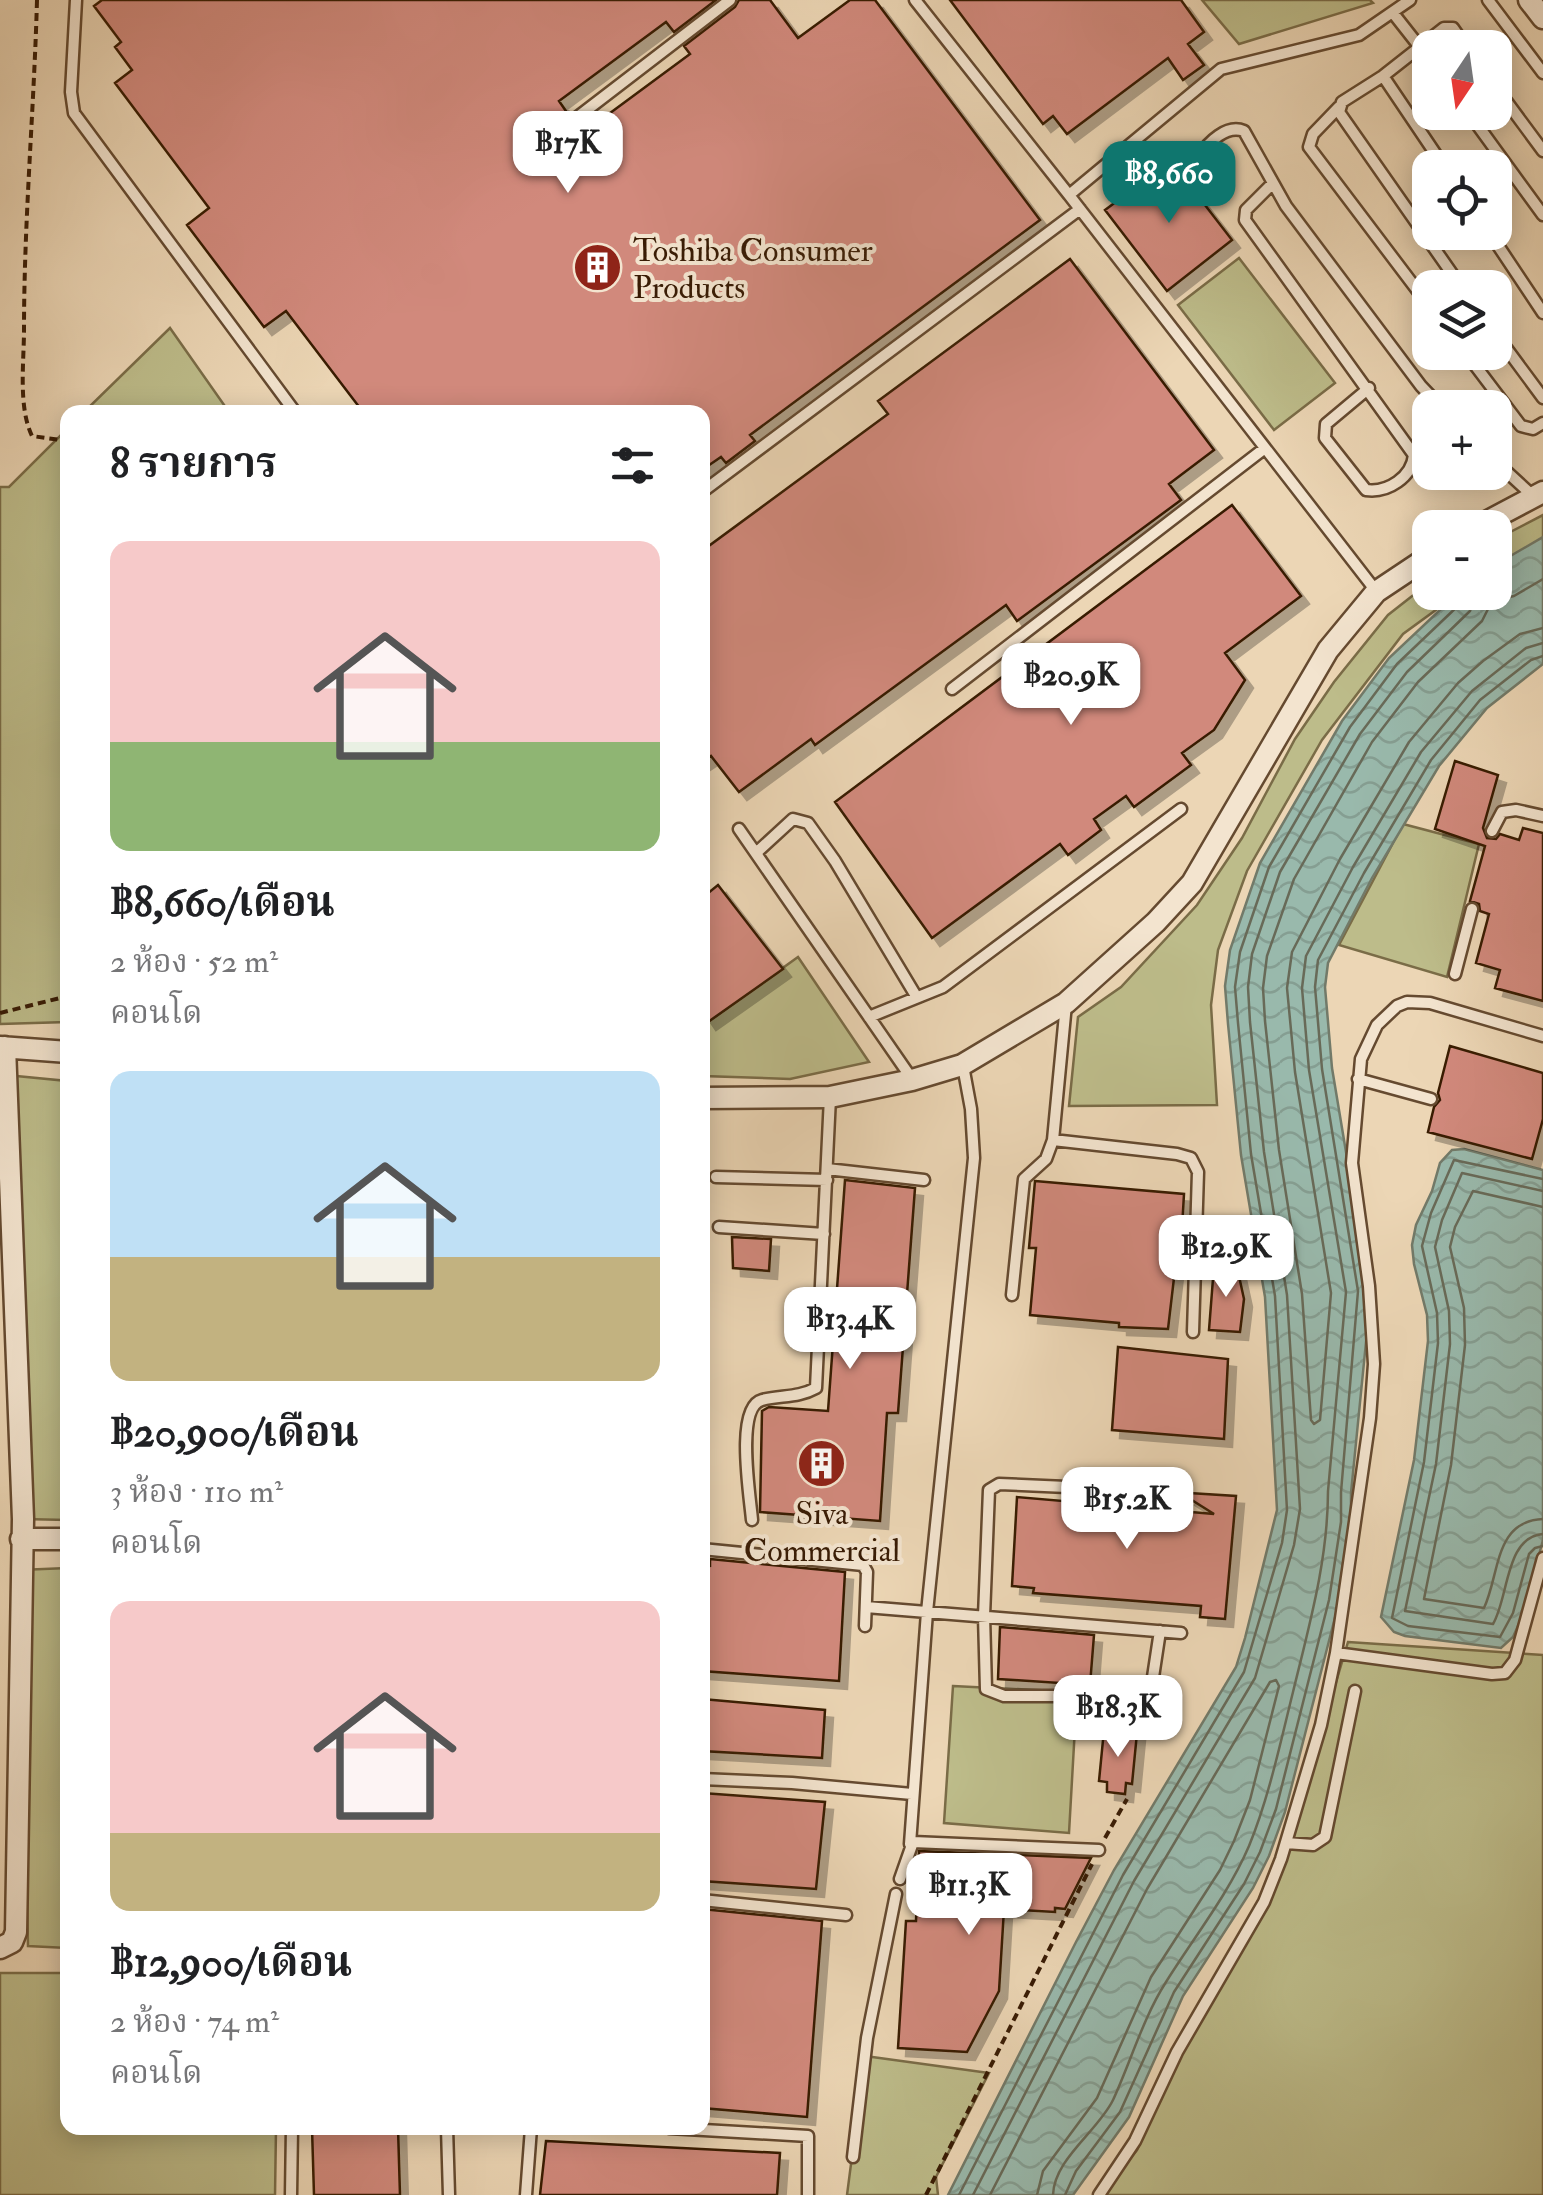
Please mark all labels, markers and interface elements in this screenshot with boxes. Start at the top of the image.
north arrow [1412,30,1512,130]
map controls [1412,30,1512,610]
pin: ฿17K [509,111,627,196]
text: ฿17K [535,123,601,163]
pin: ฿8,660 [1088,141,1250,226]
button: locate [1412,150,1512,250]
text: ฿8,660 [1124,153,1214,193]
place label: Toshiba Consumer Products [633,231,873,308]
building icon: Toshiba Consumer Products [572,242,624,294]
button: layers [1412,270,1512,370]
button: + [1412,390,1512,490]
text: 8 รายการ [110,438,277,490]
icon: filters [605,438,660,493]
button: − [1412,510,1512,610]
icon: home [295,606,475,786]
pin: ฿20.9K [990,643,1152,728]
text: ฿20.9K [1023,655,1119,695]
text: ฿8,660/เดือน [110,877,335,929]
text: 2 ห้อง · 52 m² [110,942,278,982]
text: คอนโด [110,993,203,1033]
icon: home [295,1136,475,1316]
pin: ฿12.9K [1145,1215,1307,1300]
text: ฿12.9K [1181,1227,1271,1267]
pin: ฿13.4K [769,1287,931,1372]
text: ฿13.4K [806,1299,894,1339]
text: ฿20,900/เดือน [110,1407,359,1459]
building icon: Siva Commercial [796,1437,848,1489]
pin: ฿15.2K [1046,1467,1208,1552]
text: 3 ห้อง · 110 m² [110,1472,283,1512]
text: ฿15.2K [1083,1479,1171,1519]
place label: Siva Commercial [744,1494,900,1571]
text: คอนโด [110,1523,203,1563]
icon: home [295,1666,475,1846]
pin: ฿18.3K [1037,1675,1199,1760]
text: ฿18.3K [1075,1687,1161,1727]
pin: ฿11.3K [888,1853,1050,1938]
text: ฿11.3K [928,1865,1010,1905]
text: ฿12,900/เดือน [110,1937,352,1989]
text: 2 ห้อง · 74 m² [110,2002,279,2042]
text: คอนโด [110,2053,203,2093]

